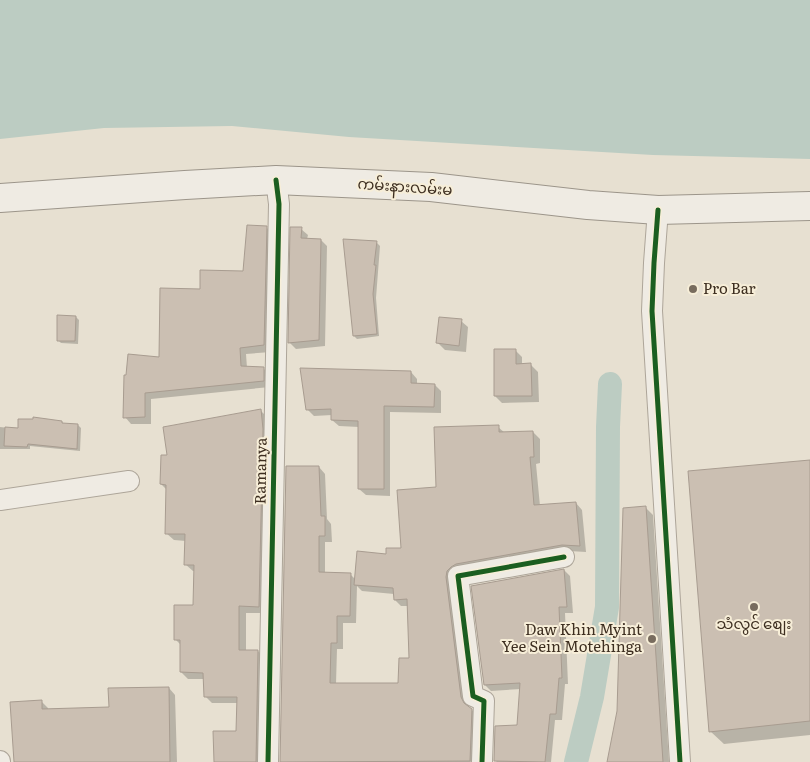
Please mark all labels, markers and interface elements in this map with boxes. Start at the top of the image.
street label: ကမ်းနားလမ်းမ [357,171,453,202]
place label: Pro Bar [703,276,756,299]
marker: Pro Bar [687,283,699,295]
street label: Ramanya [247,437,272,505]
marker: သံလွင် စျေး [748,601,760,613]
place label: သံလွင် စျေး [717,611,791,636]
place label: Daw Khin Myint Yee Sein Motehinga [501,617,643,657]
marker: Daw Khin Myint Yee Sein Motehinga [646,633,658,645]

